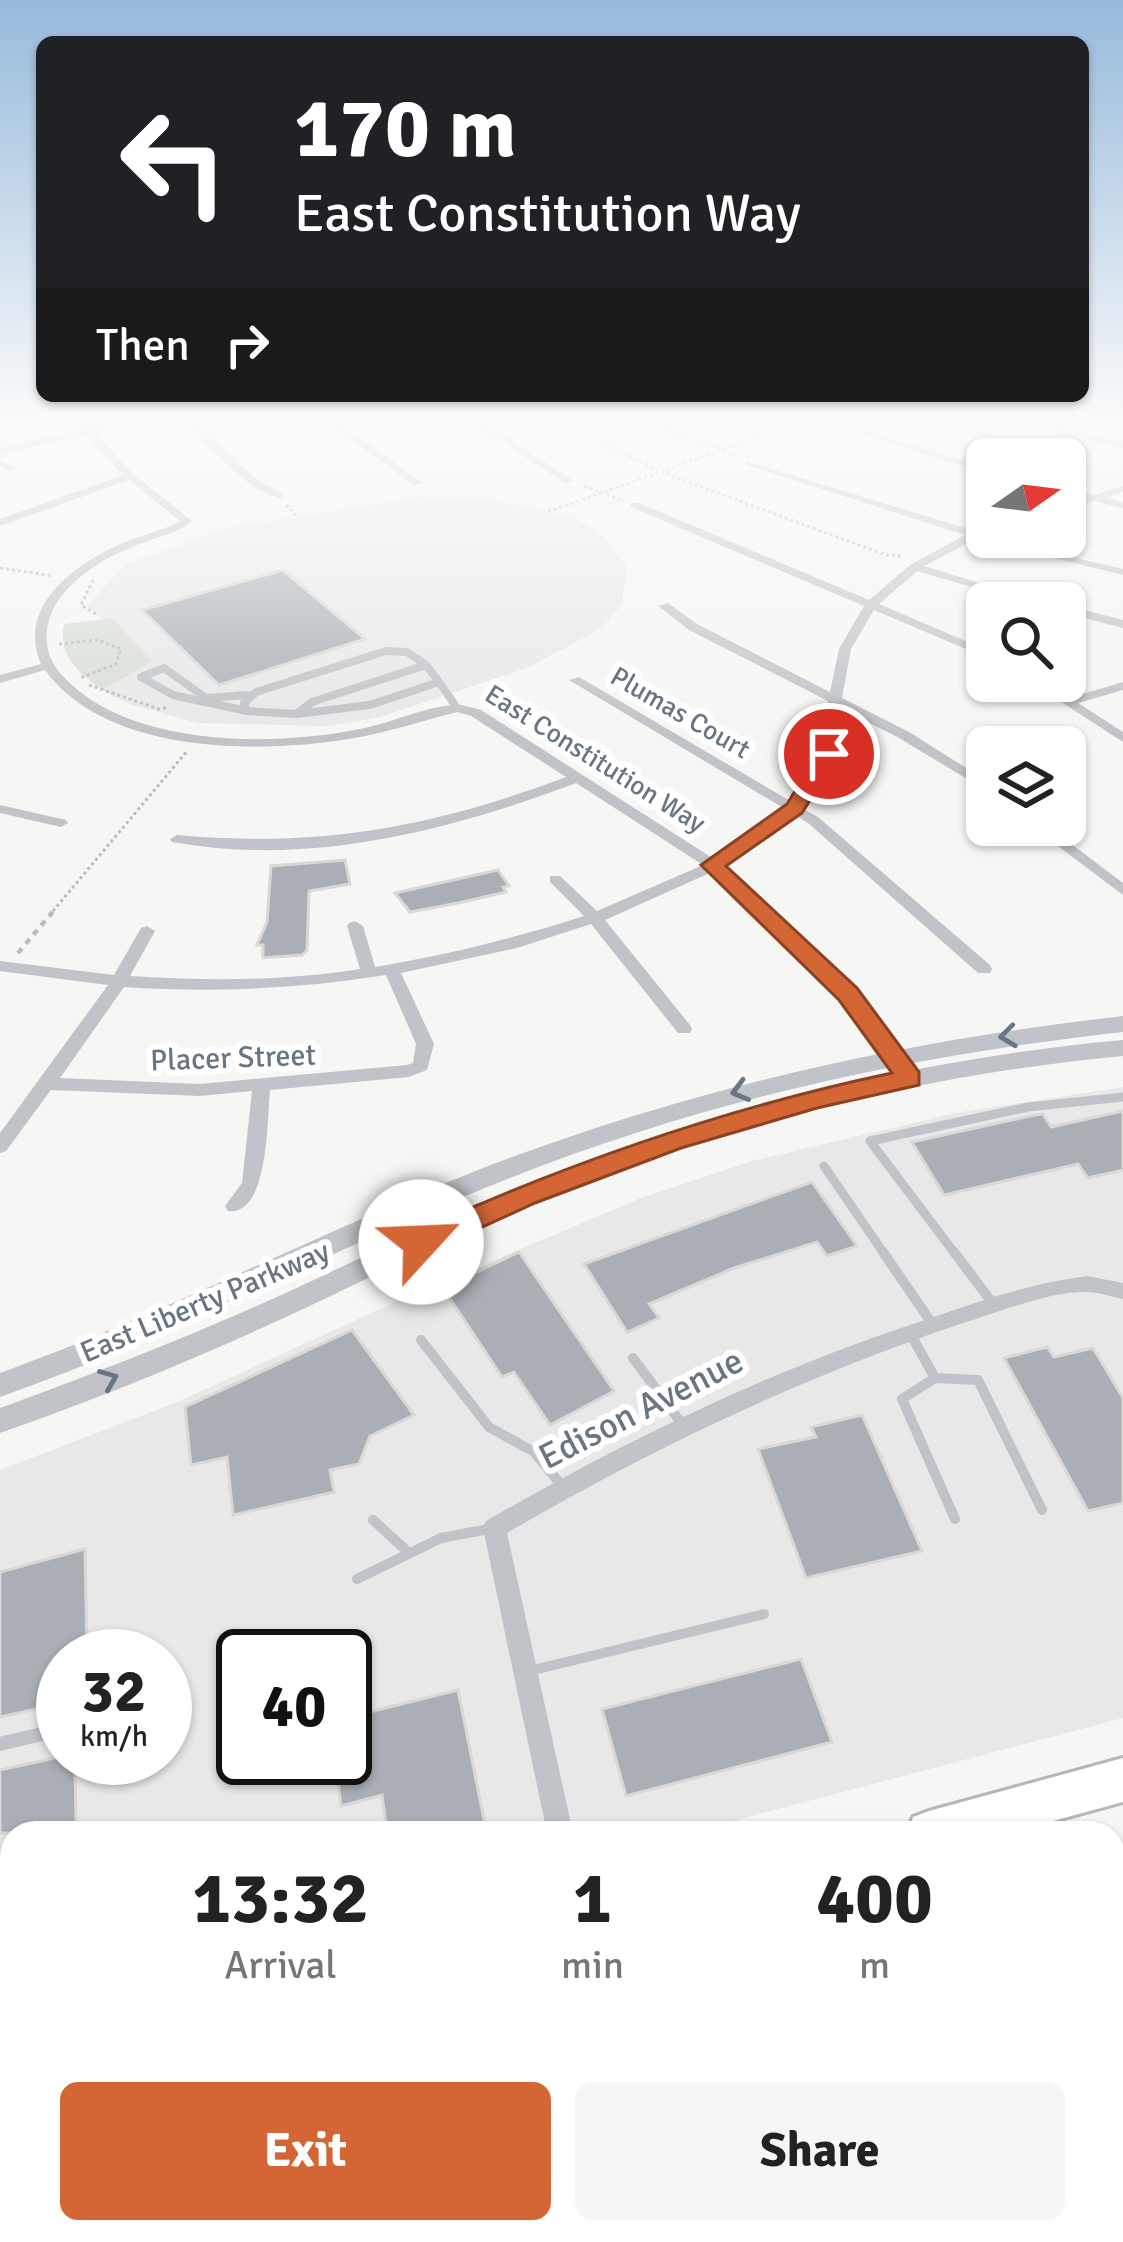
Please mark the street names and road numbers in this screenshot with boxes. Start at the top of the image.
street label: Plumas Court [604,660,756,766]
street label: East Constitution Way [479,678,711,840]
street label: Placer Street [150,1037,316,1079]
street label: East Liberty Parkway [75,1233,335,1371]
street label: Edison Avenue [531,1338,751,1480]

